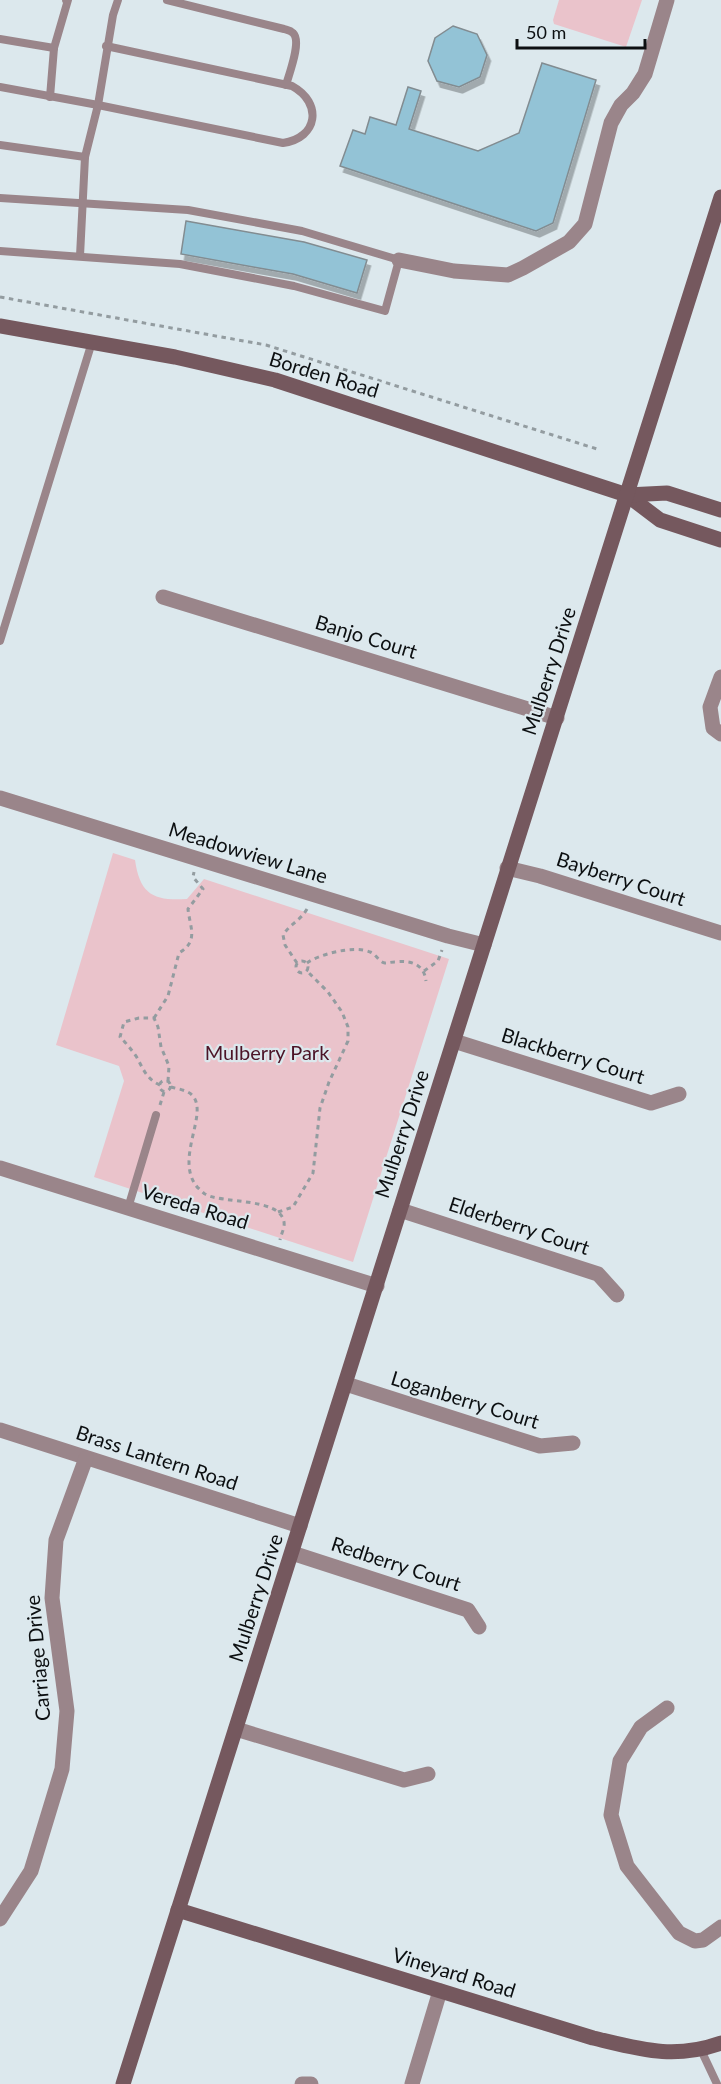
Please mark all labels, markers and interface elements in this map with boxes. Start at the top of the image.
scale bar [517,12,644,50]
text: 50 m [526,21,566,43]
street label: Borden Road [267,346,382,402]
street label: Mulberry Drive [516,604,580,738]
street label: Banjo Court [312,609,420,663]
street label: Meadowview Lane [166,816,331,888]
street label: Bayberry Court [554,846,689,910]
street label: Blackberry Court [499,1022,648,1088]
park label: Mulberry Park [205,1040,330,1064]
street label: Mulberry Drive [369,1067,433,1201]
street label: Vereda Road [139,1178,252,1234]
street label: Elderberry Court [446,1191,593,1259]
street label: Loganberry Court [388,1365,542,1433]
street label: Brass Lantern Road [73,1420,241,1495]
street label: Mulberry Drive [223,1531,287,1665]
street label: Redberry Court [328,1531,464,1595]
street label: Carriage Drive [20,1594,54,1722]
street label: Vineyard Road [390,1942,519,2002]

